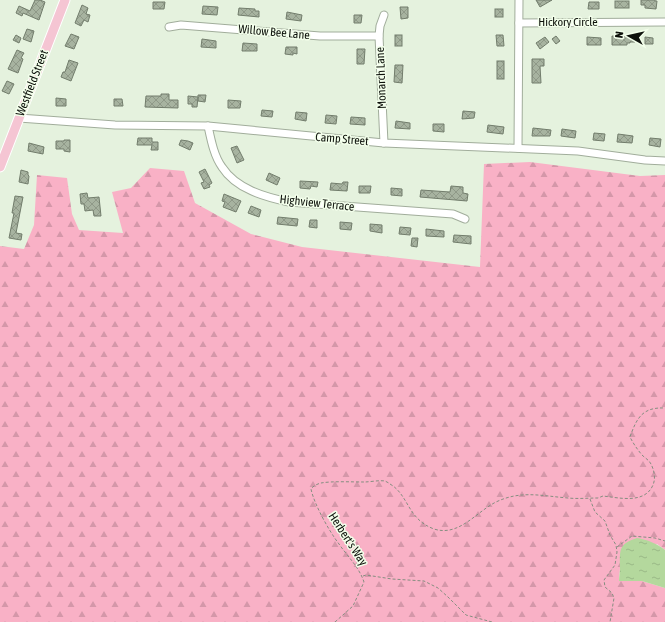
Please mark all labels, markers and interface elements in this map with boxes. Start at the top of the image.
street label: Hickory Circle [538,15,598,29]
north arrow [609,16,649,56]
street label: Willow Bee Lane [238,22,310,42]
text: N [613,31,625,39]
street label: Westfield Street [13,47,51,118]
street label: Monarch Lane [373,47,389,109]
street label: Camp Street [315,130,370,148]
street label: Highview Terrace [279,192,355,214]
street label: Herbert's Way [326,510,370,568]

